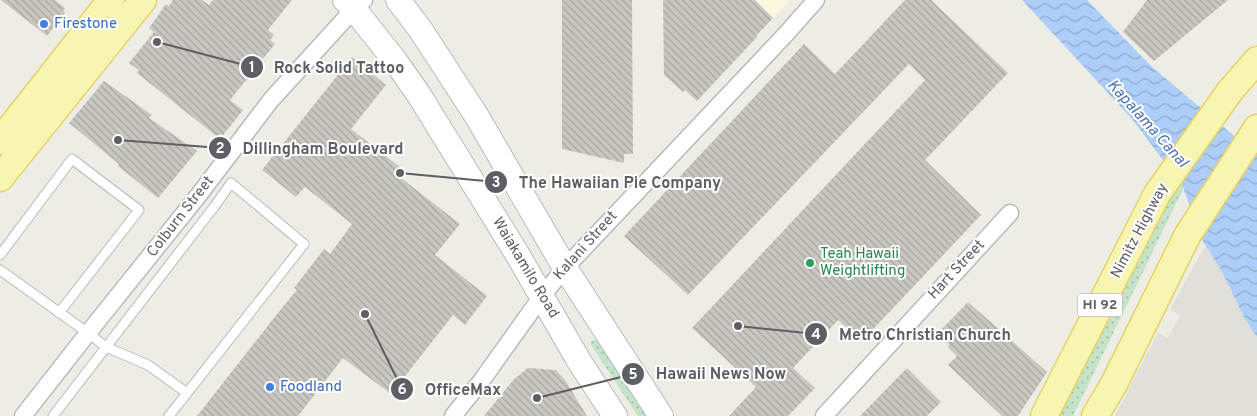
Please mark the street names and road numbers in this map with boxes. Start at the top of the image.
street label: Colburn Street [143,173,219,261]
street label: Nimitz Highway [1107,180,1173,282]
street label: Kalani Street [550,207,622,285]
street label: Waiakamilo Road [487,214,563,322]
street label: Hart Street [925,236,989,304]
road number: HI 92 [1078,294,1122,316]

